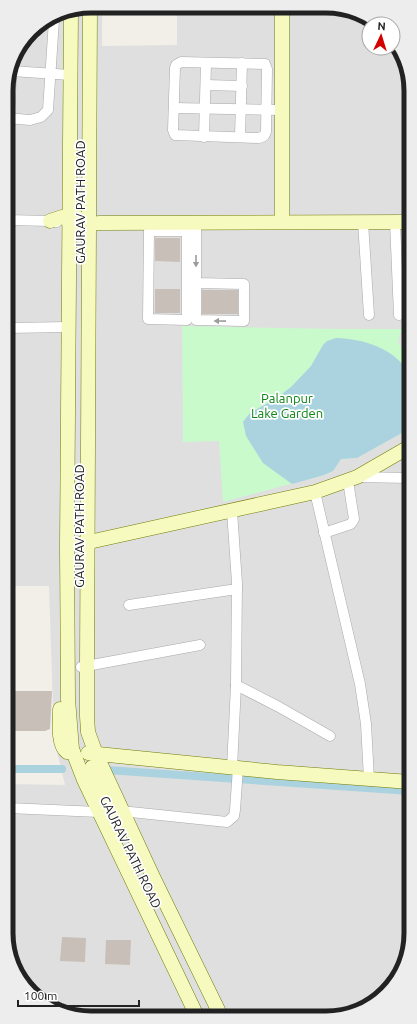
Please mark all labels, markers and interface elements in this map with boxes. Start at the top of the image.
north arrow [361,16,401,56]
text: N [377,20,386,32]
street label: GAURAV PATH ROAD [73,140,87,264]
one-way arrow [193,255,199,268]
one-way arrow [213,318,226,324]
park label: Palanpur Lake Garden [251,391,323,420]
street label: GAURAV PATH ROAD [72,464,86,588]
street label: GAURAV PATH ROAD [98,794,164,910]
scale bar [18,982,139,1008]
text: 100 m [24,989,57,1002]

